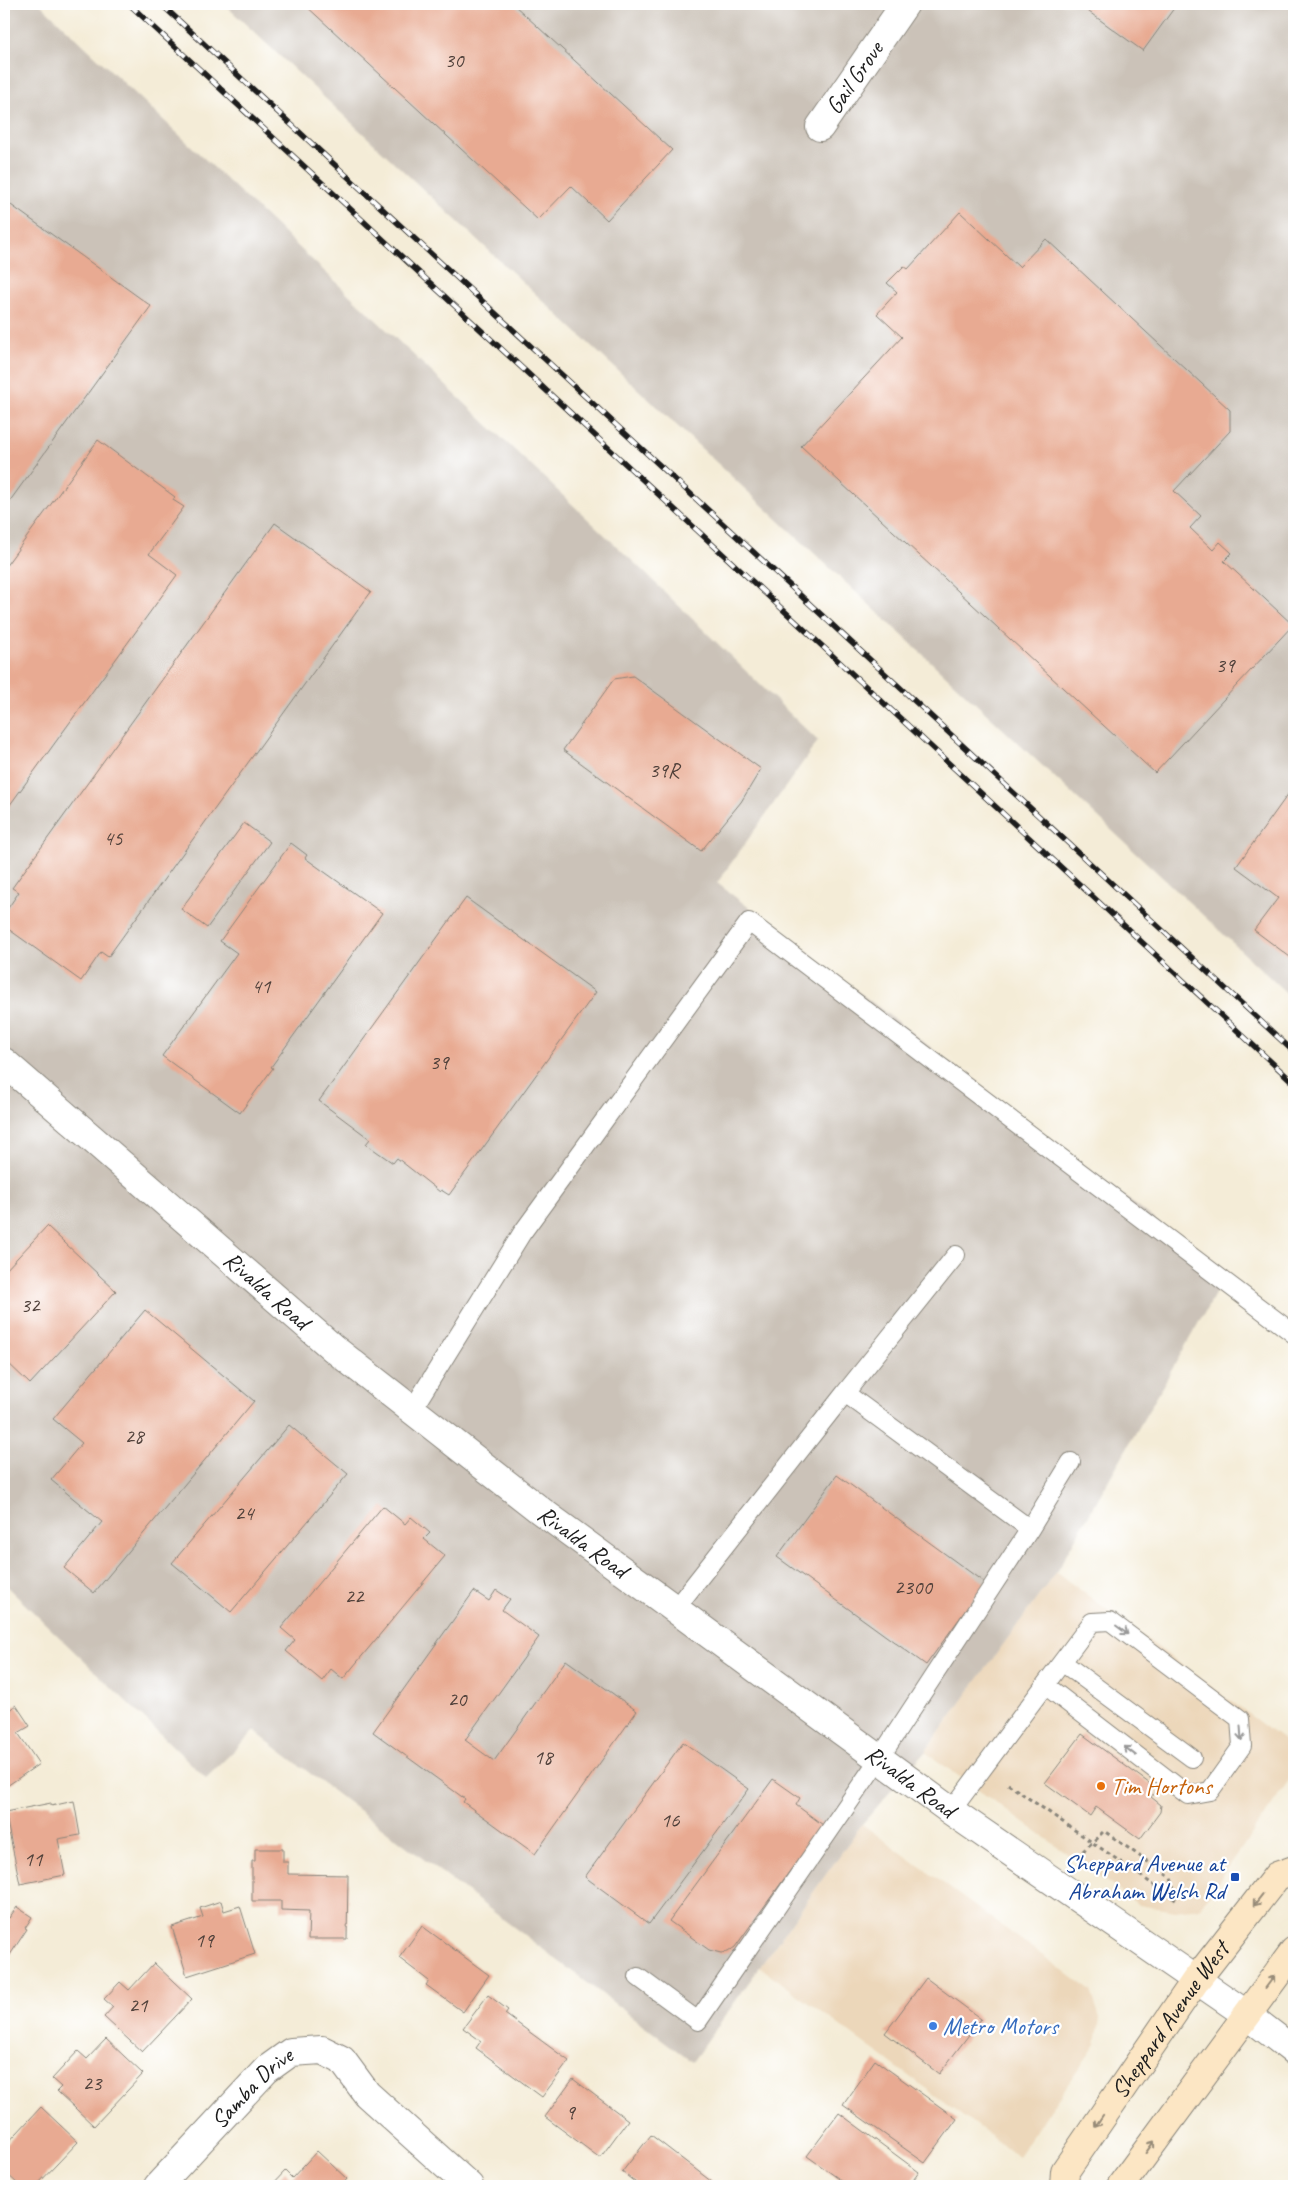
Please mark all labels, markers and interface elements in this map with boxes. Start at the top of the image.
street label: Gail Grove [819,34,891,120]
house number: 30 [445,47,465,73]
house number: 39 [1216,652,1236,678]
house number: 39R [649,757,682,783]
house number: 45 [104,825,124,851]
house number: 41 [252,973,272,999]
house number: 39 [430,1049,450,1075]
street label: Rivalda Road [217,1245,319,1338]
house number: 32 [21,1292,41,1318]
house number: 28 [125,1423,146,1449]
street label: Rivalda Road [532,1499,637,1587]
house number: 24 [235,1500,256,1526]
house number: 2300 [894,1574,933,1600]
house number: 22 [345,1583,365,1609]
one-way arrow [1115,1625,1129,1635]
house number: 20 [448,1686,468,1712]
one-way arrow [1236,1725,1246,1741]
street label: Rivalda Road [859,1738,964,1826]
house number: 18 [534,1744,555,1770]
one-way arrow [1124,1746,1137,1757]
place label: Tim Hortons [1111,1771,1214,1801]
marker: Tim Hortons [1095,1780,1107,1792]
house number: 16 [661,1807,680,1833]
house number: 11 [24,1846,44,1872]
place label: Sheppard Avenue at Abraham Welsh Rd [1064,1848,1229,1906]
marker: Sheppard Avenue at Abraham Welsh Rd [1229,1871,1241,1883]
one-way arrow [1253,1893,1264,1906]
house number: 19 [195,1927,215,1953]
street label: Sheppard Avenue West [1104,1933,1237,2104]
one-way arrow [1265,1975,1275,1989]
house number: 21 [129,1992,149,2018]
place label: Metro Motors [943,2011,1060,2041]
marker: Metro Motors [927,2020,939,2032]
street label: Samba Drive [204,2039,301,2135]
house number: 23 [83,2070,103,2096]
house number: 9 [565,2099,576,2125]
one-way arrow [1094,2114,1104,2128]
one-way arrow [1145,2140,1155,2154]

